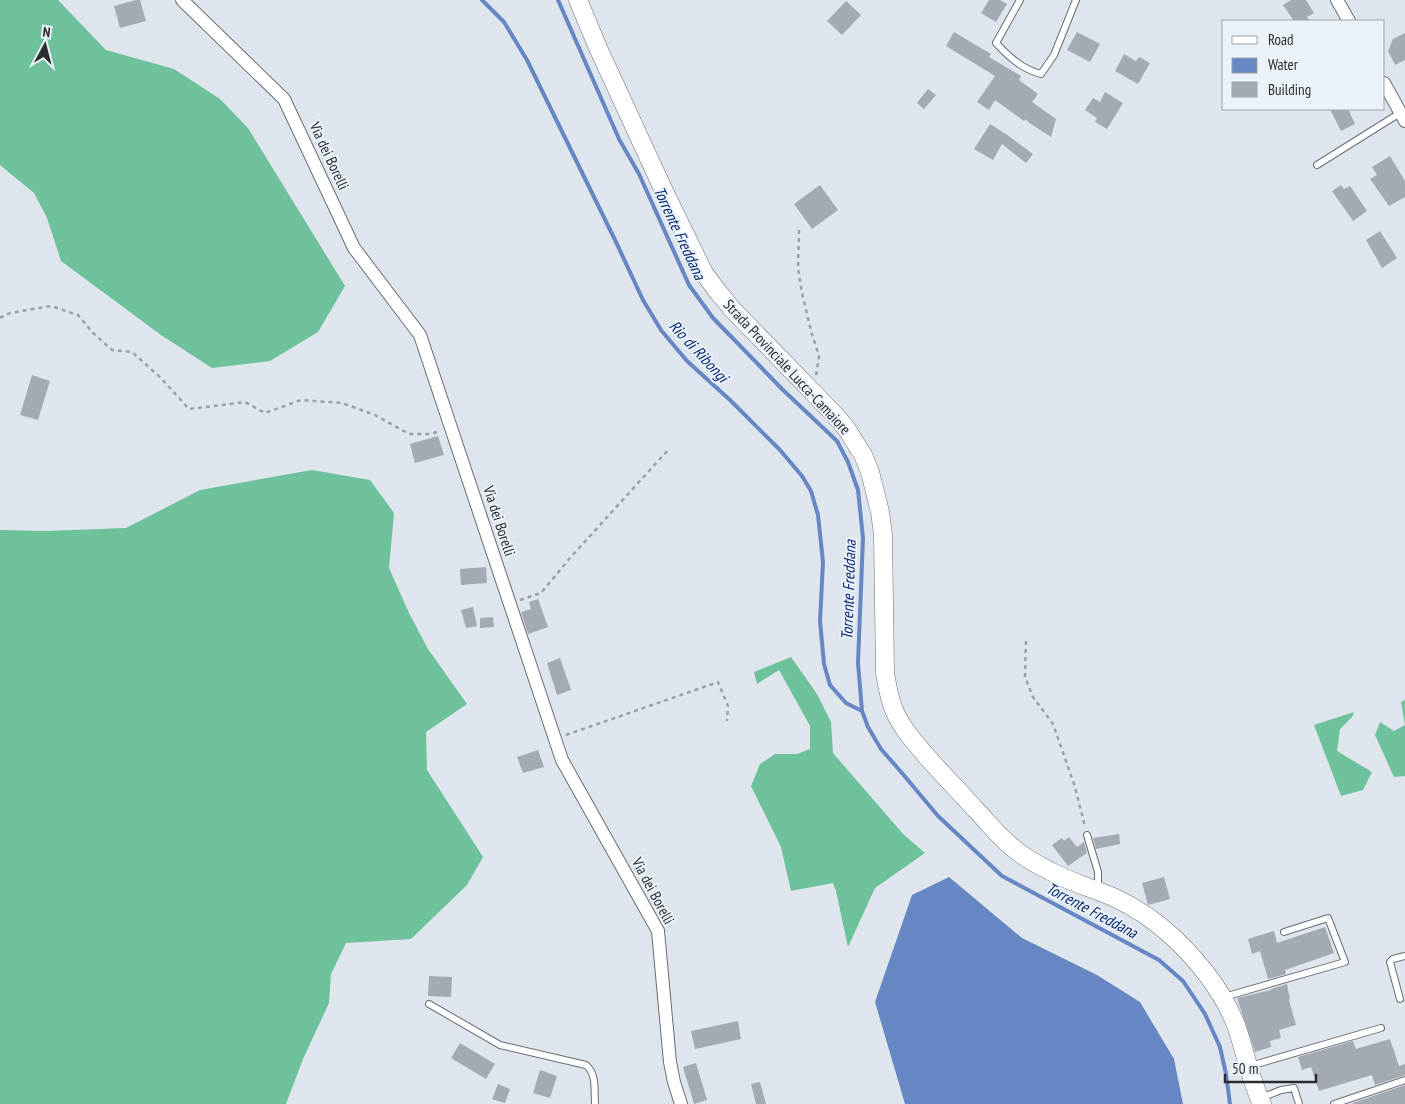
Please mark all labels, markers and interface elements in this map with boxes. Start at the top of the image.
north arrow [20,20,70,70]
legend [1222,20,1385,110]
text: N [42,23,51,41]
text: Road [1268,30,1294,49]
text: Water [1268,55,1299,74]
text: Building [1268,80,1311,99]
street label: Via dei Borelli [305,118,353,193]
water label: Torrente Freddana [650,183,711,284]
street label: Strada Provinciale Lucca-Camaiore [720,295,855,438]
water label: Rio di Ribongi [665,316,735,388]
street label: Via dei Borelli [479,482,520,558]
water label: Torrente Freddana [836,538,860,641]
street label: Via dei Borelli [628,853,679,927]
water label: Torrente Freddana [1043,878,1142,943]
scale bar [1225,1052,1316,1084]
text: 50 m [1232,1059,1258,1078]

